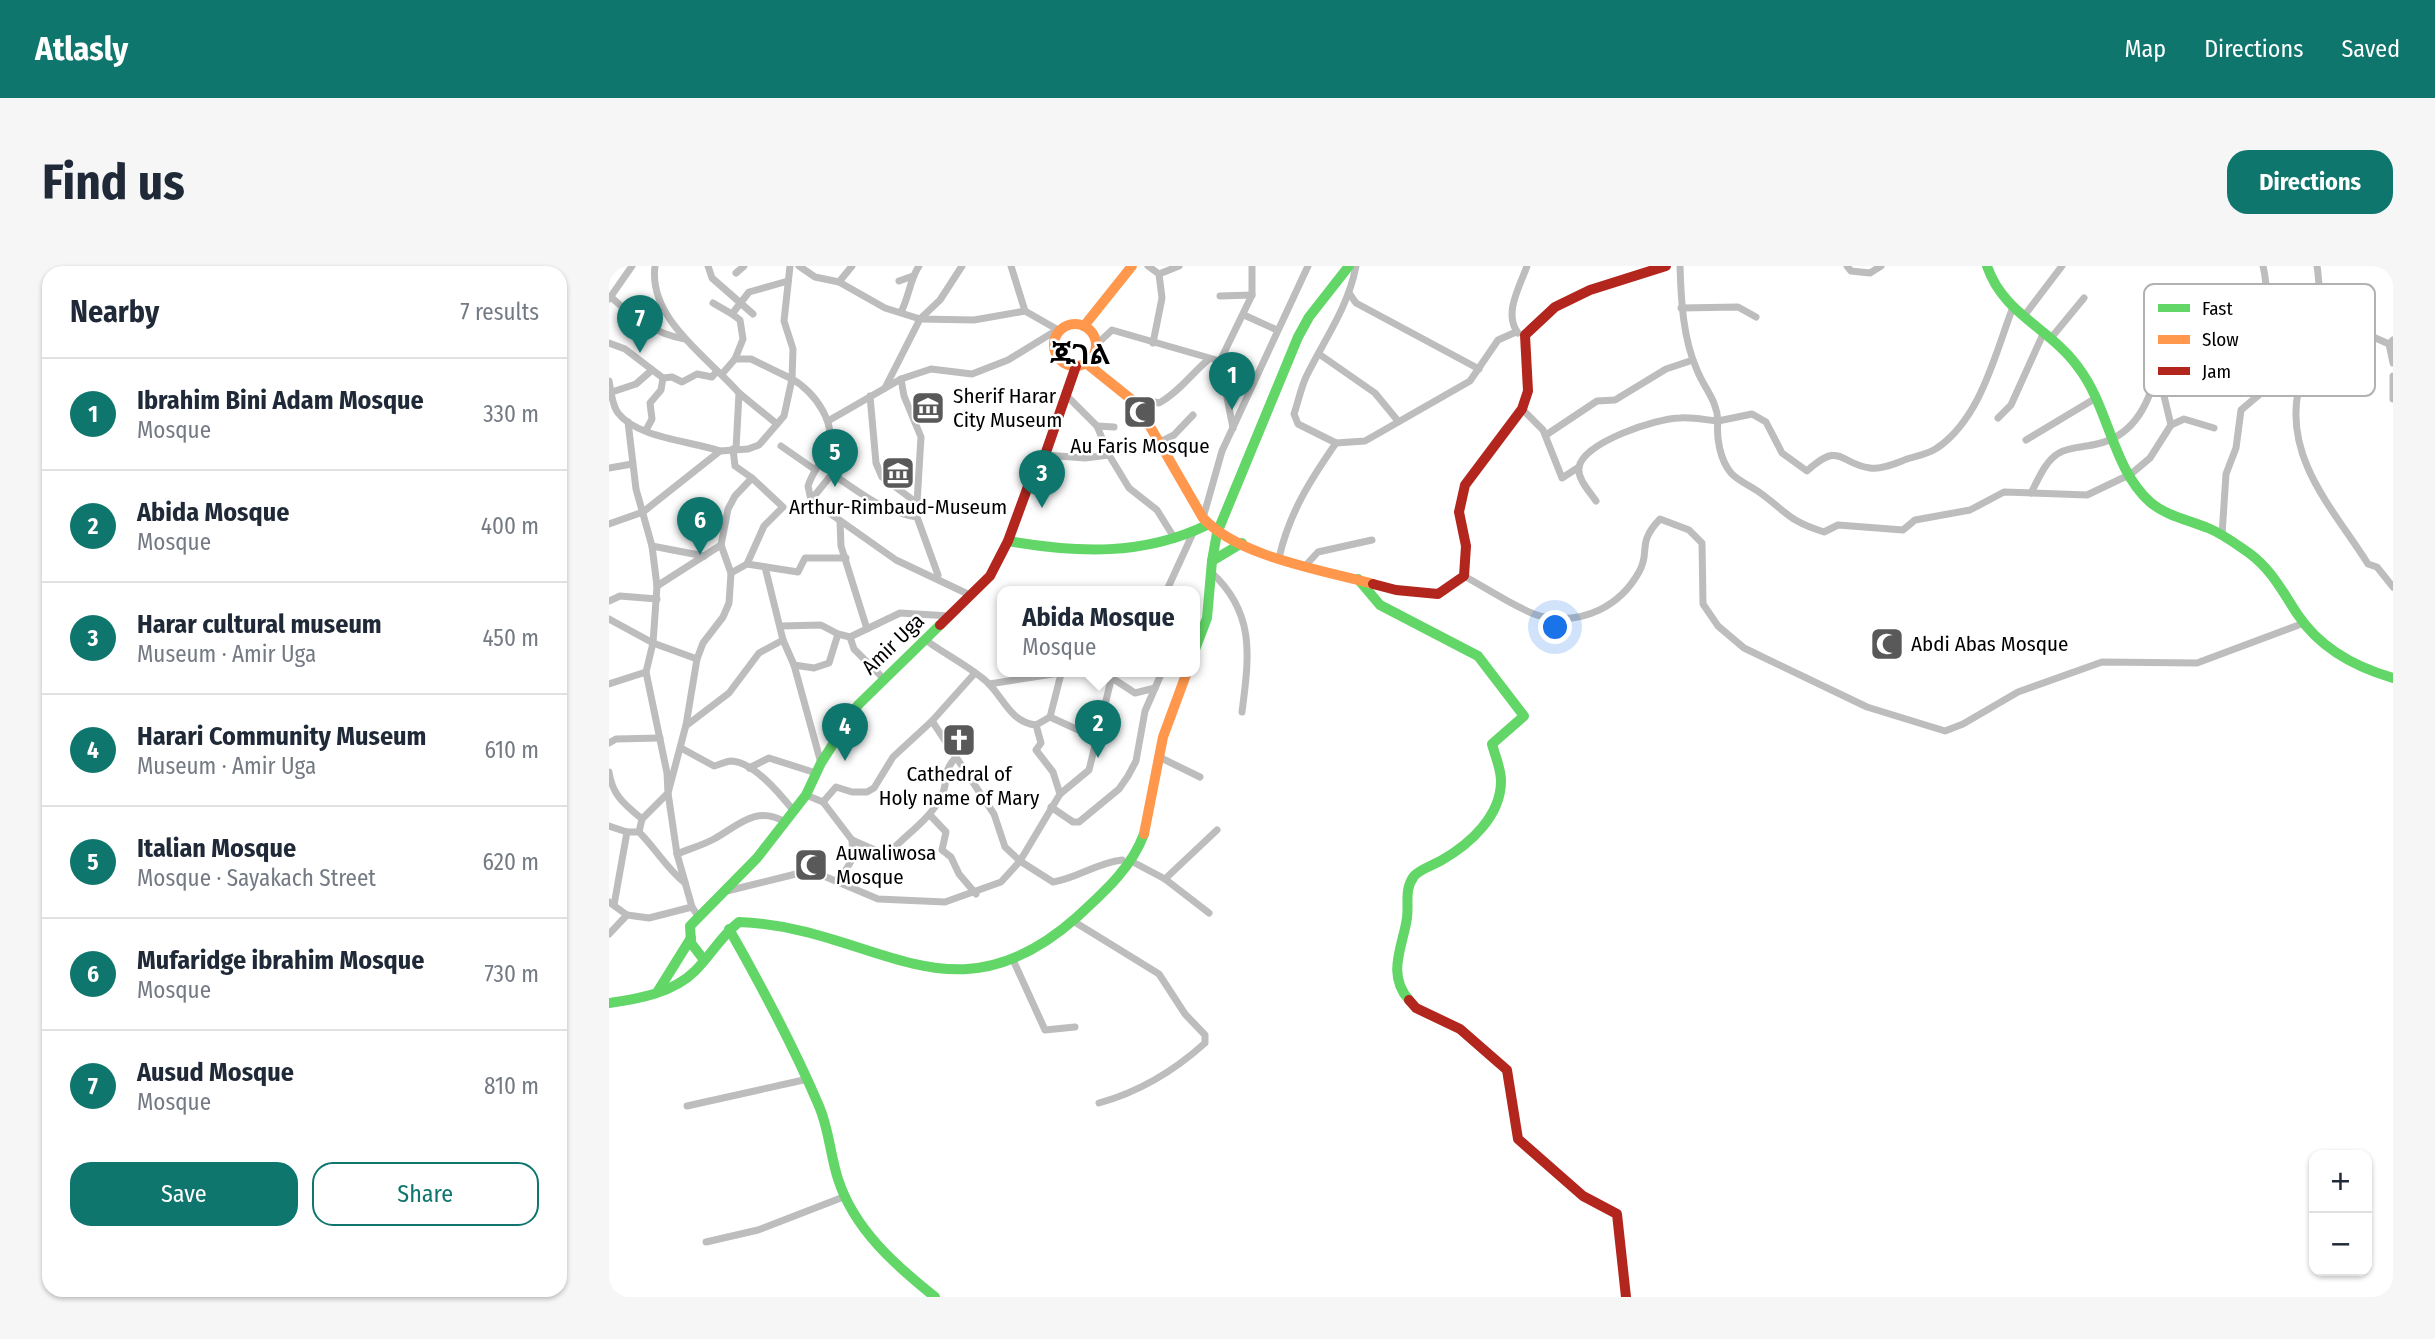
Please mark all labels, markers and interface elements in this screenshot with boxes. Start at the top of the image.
text: Atlasly [35,29,128,69]
text: Map [2125,35,2166,63]
text: Directions [2204,35,2303,63]
text: Saved [2341,35,2400,63]
button: Directions [2227,150,2393,214]
text: Find us [42,153,185,212]
legend [2144,284,2375,396]
text: Nearby [70,294,159,330]
pin: 7 [617,295,663,353]
text: Fast [2202,297,2233,320]
text: 7 results [460,298,539,326]
text: Slow [2202,328,2239,351]
district label: ጁገል [1050,338,1111,371]
pin: 1 [1209,352,1255,410]
text: Jam [2202,360,2231,383]
place label: Sherif Harar City Museum [953,383,1062,433]
text: Ibrahim Bini Adam Mosque [137,385,424,416]
museum icon: Sherif Harar City Museum [909,389,947,427]
mosque icon: Au Faris Mosque [1121,393,1159,431]
text: 1 [88,400,98,428]
text: 330 m [483,400,539,428]
text: Mosque [137,416,211,444]
pin: 5 [812,429,858,487]
place label: Au Faris Mosque [1070,433,1210,459]
pin: 3 [1019,450,1065,508]
museum icon: Arthur-Rimbaud-Museum [879,454,917,492]
place label: Arthur-Rimbaud-Museum [789,494,1007,520]
text: Abida Mosque [137,497,289,528]
pin: 6 [677,497,723,555]
text: 2 [88,512,98,540]
text: 400 m [481,512,539,540]
text: Mosque [137,528,211,556]
popup [997,586,1200,677]
text: Abida Mosque [1022,602,1175,633]
street label: Amir Uga [856,608,930,680]
text: Harar cultural museum [137,609,382,640]
your location [1538,610,1572,644]
text: 3 [88,624,98,652]
text: 450 m [482,624,539,652]
mosque icon: Abdi Abas Mosque [1868,625,1906,663]
place label: Abdi Abas Mosque [1911,631,2068,657]
text: Mosque [1022,633,1096,661]
text: Museum · Amir Uga [137,640,316,668]
pin: 2 [1075,700,1121,758]
pin: 4 [822,703,868,761]
text: Harari Community Museum [137,721,426,752]
church icon: Cathedral of Holy name of Mary [940,721,978,759]
text: 4 [87,736,99,764]
text: 610 m [485,736,539,764]
text: Museum · Amir Uga [137,752,316,780]
place label: Cathedral of Holy name of Mary [879,761,1040,811]
text: Italian Mosque [137,833,296,864]
place label: Auwaliwosa Mosque [836,840,936,890]
mosque icon: Auwaliwosa Mosque [792,846,830,884]
text: 5 [87,848,99,876]
text: 620 m [483,848,539,876]
text: Mosque · Sayakach Street [137,864,376,892]
text: Mufaridge ibrahim Mosque [137,945,424,976]
text: 6 [87,960,99,988]
text: 730 m [484,960,539,988]
text: Mosque [137,976,211,1004]
text: Ausud Mosque [137,1057,294,1088]
text: 7 [88,1072,98,1100]
text: 810 m [484,1072,539,1100]
text: Mosque [137,1088,211,1116]
map controls [2309,1150,2372,1276]
button: + [2309,1150,2372,1213]
button: Save [70,1162,298,1226]
button: Share [312,1162,539,1226]
button: − [2309,1213,2372,1276]

